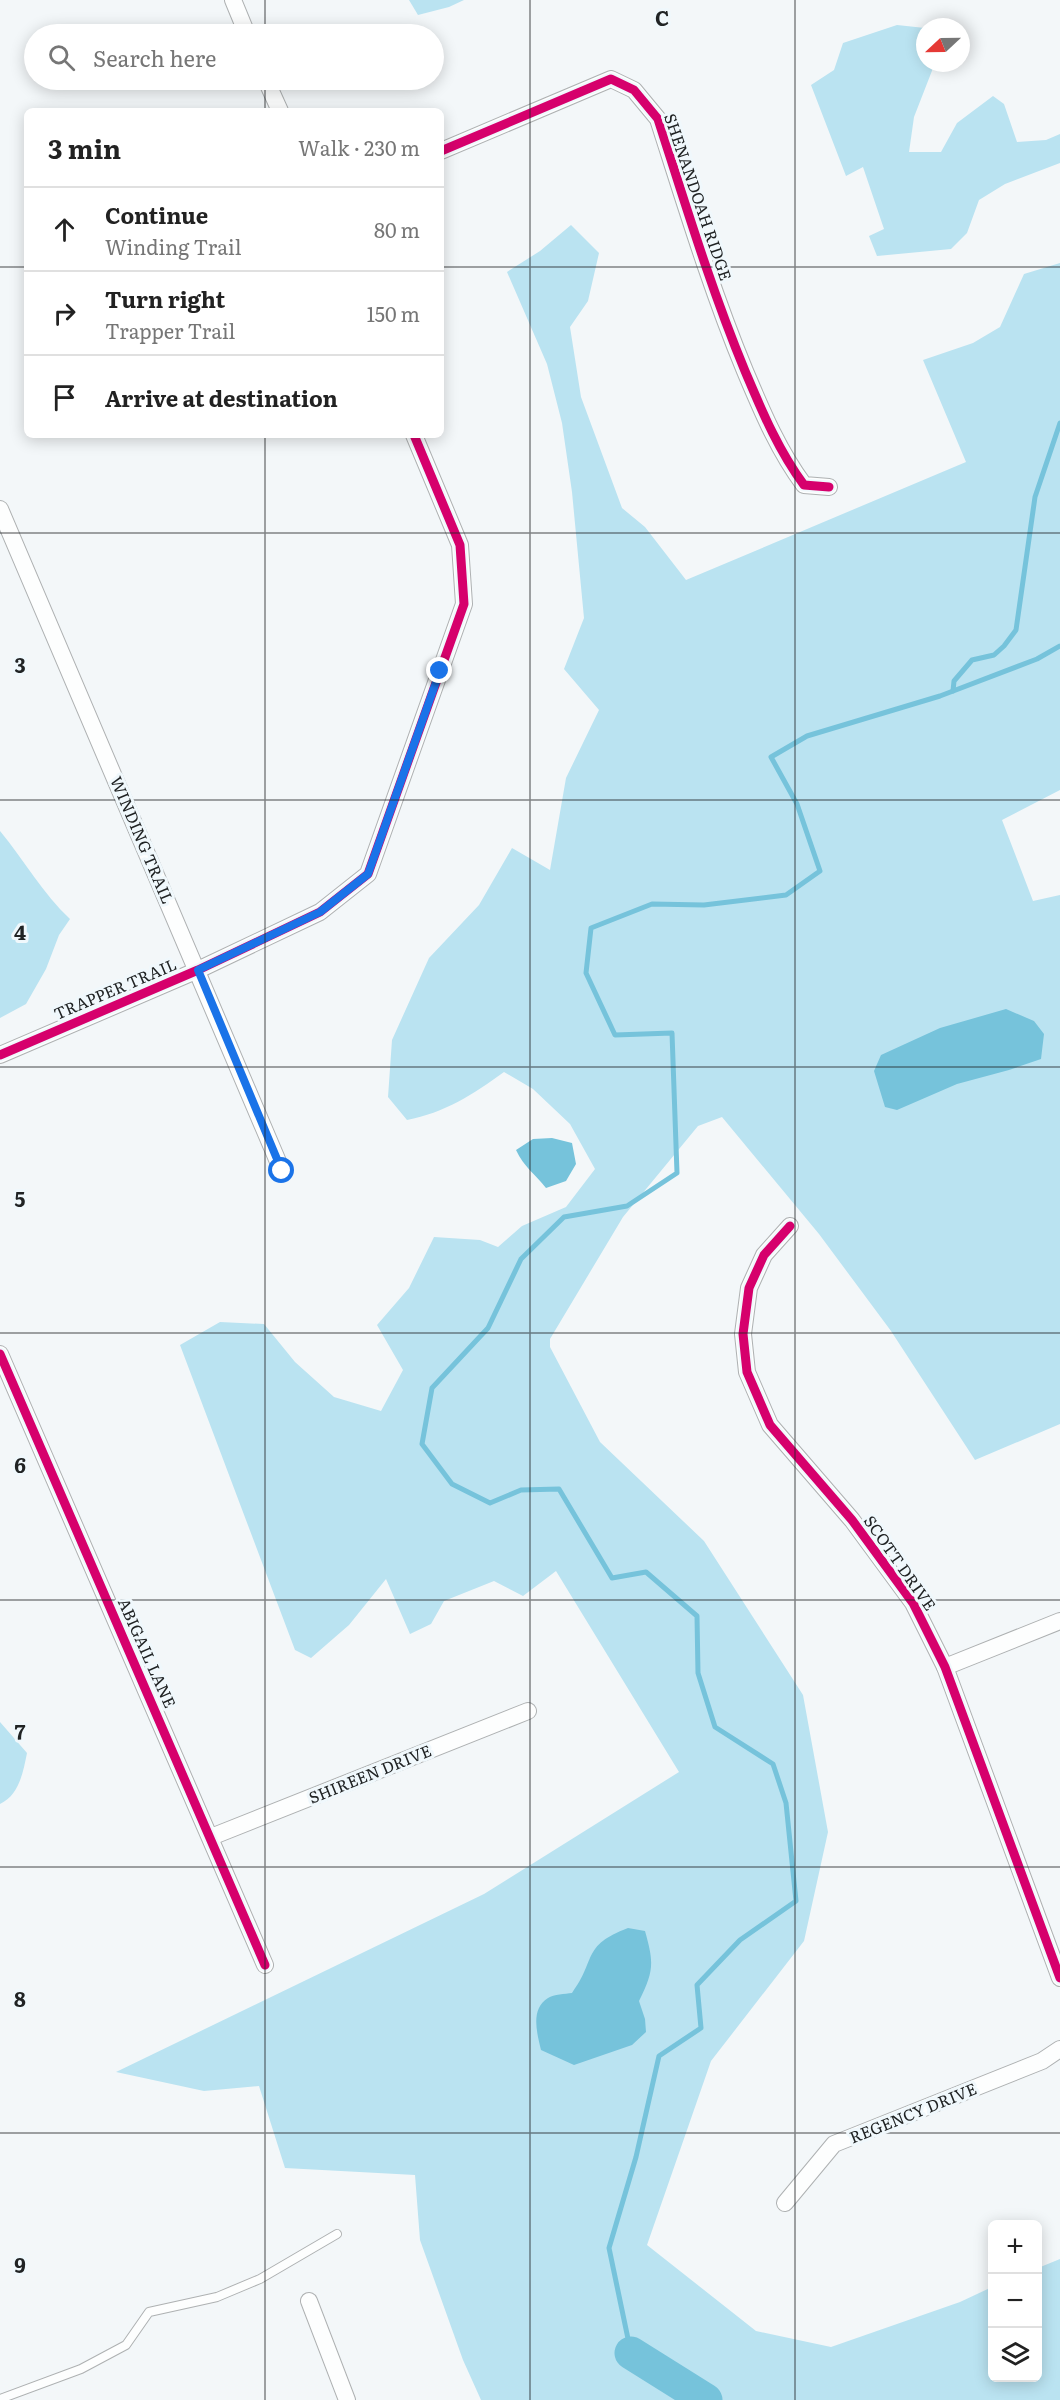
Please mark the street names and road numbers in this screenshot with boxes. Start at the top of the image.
street label: SHENANDOAH RIDGE [659,110,739,284]
street label: WINDING TRAIL [105,772,181,907]
street label: TRAPPER TRAIL [49,951,180,1025]
street label: SCOTT DRIVE [859,1510,943,1615]
street label: ABIGAIL LANE [113,1594,183,1711]
street label: SHIREEN DRIVE [305,1738,435,1809]
street label: REGENCY DRIVE [845,2076,980,2149]

